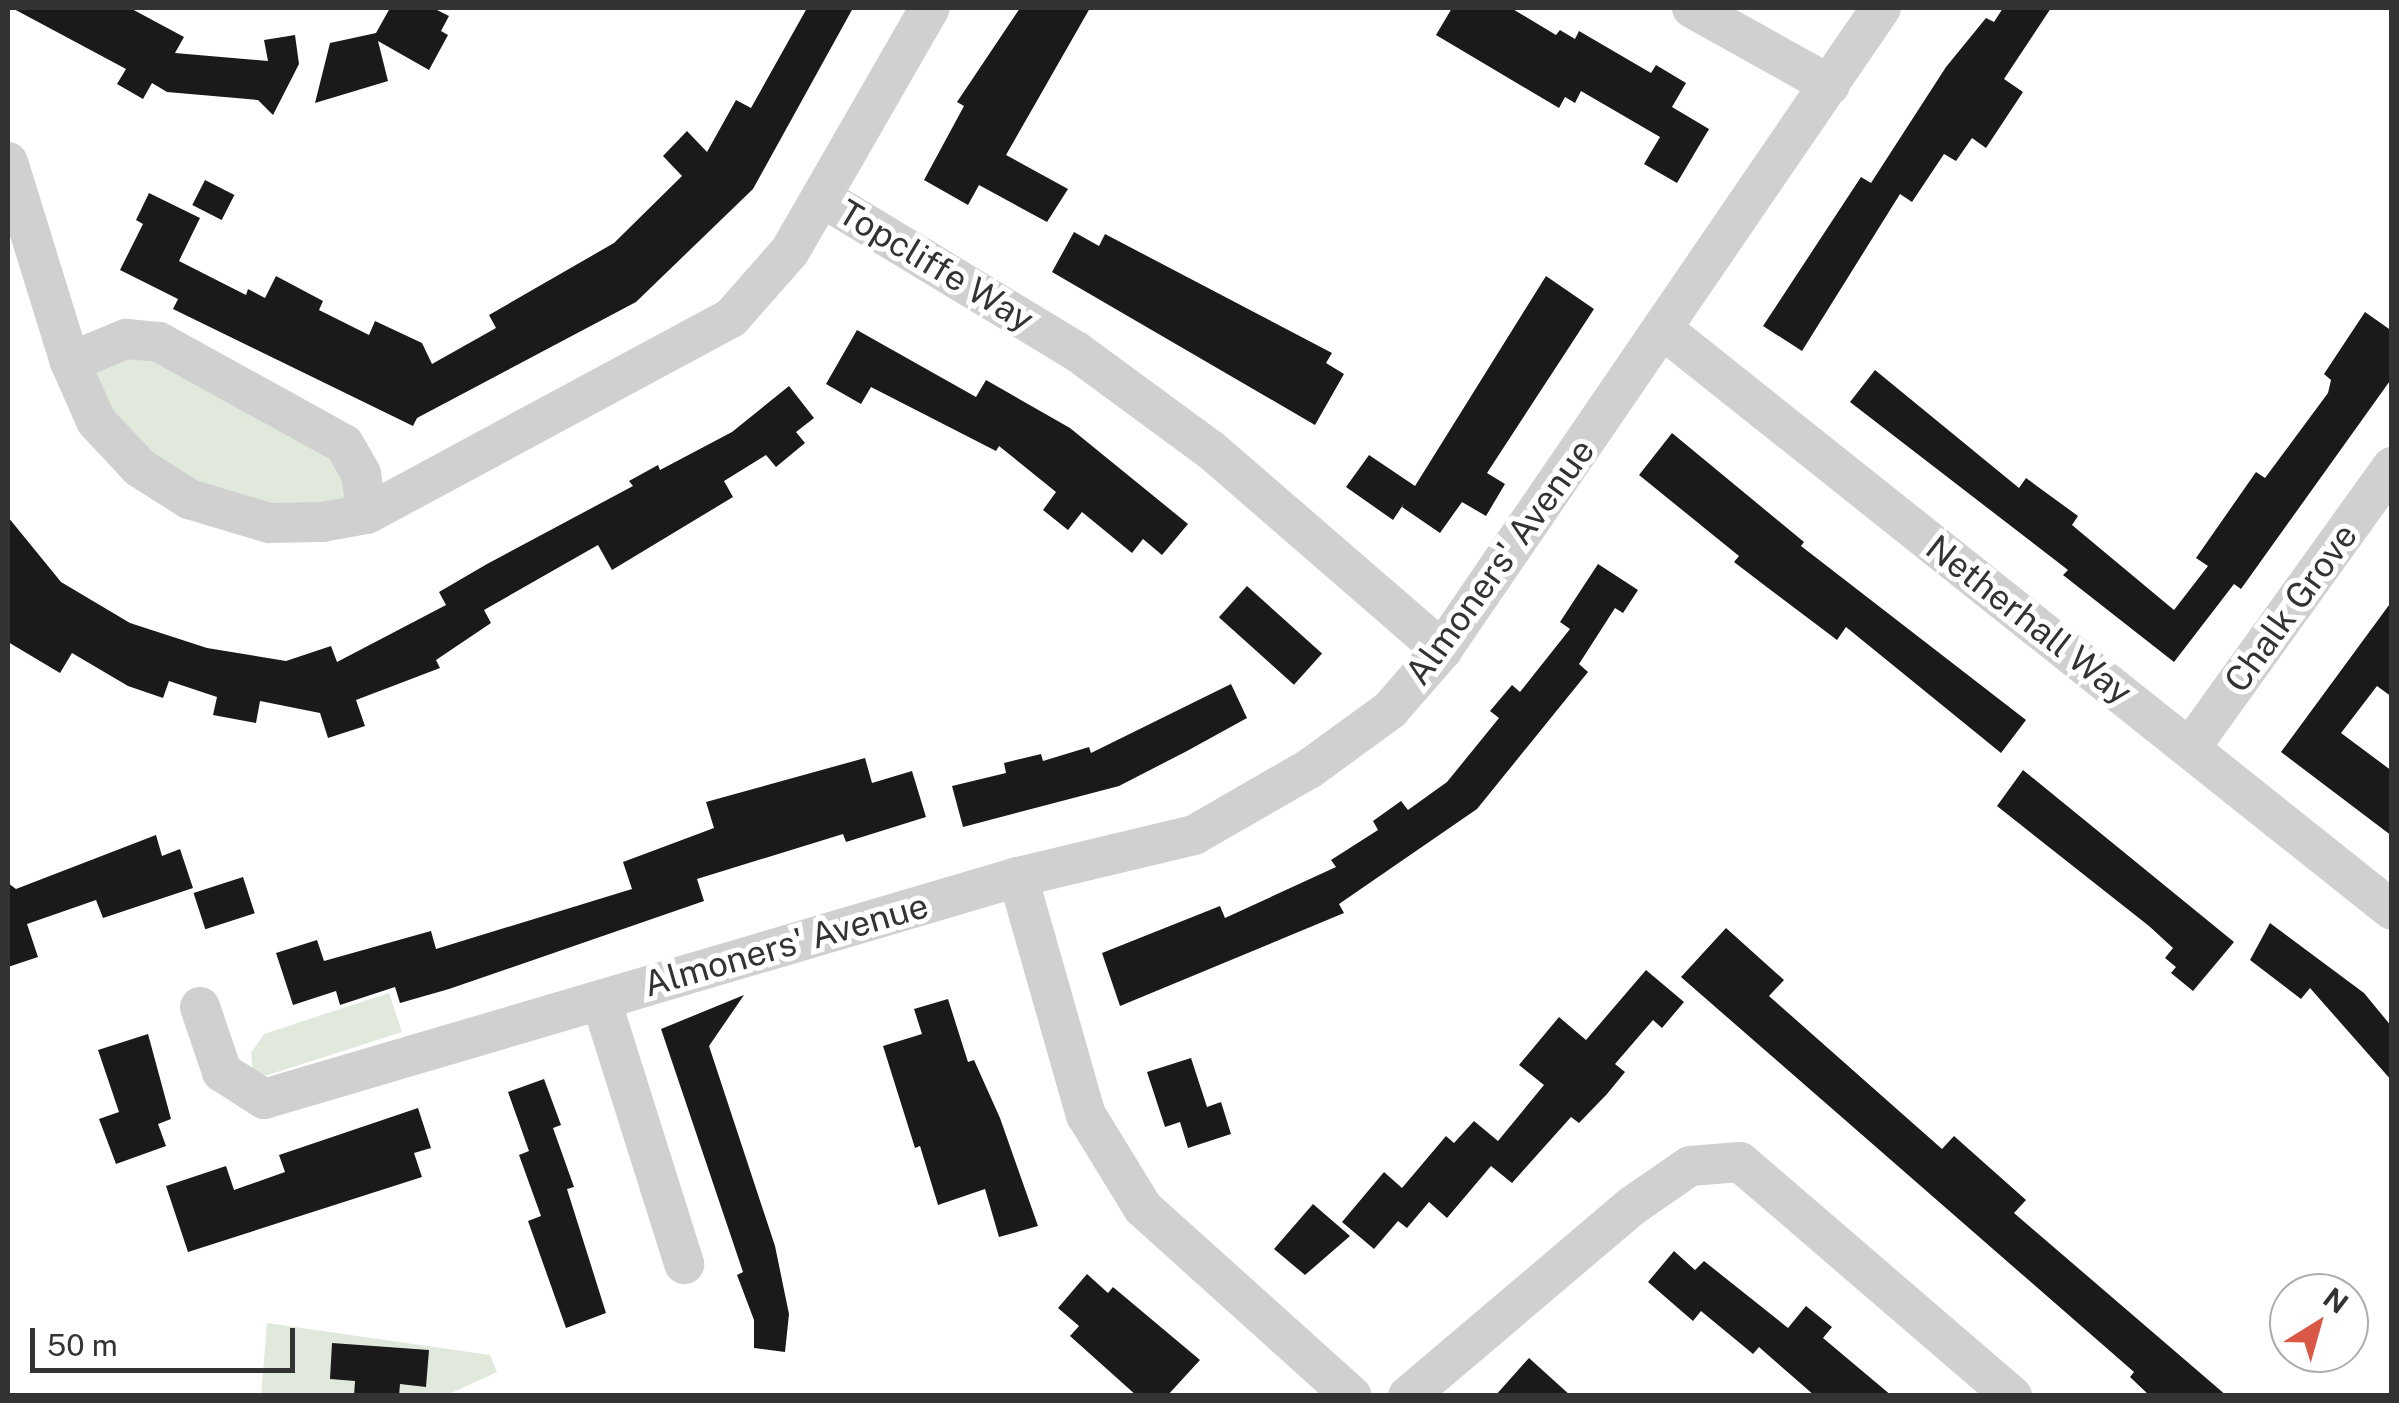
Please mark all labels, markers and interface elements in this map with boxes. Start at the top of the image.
street label: Topcliffe Way [830,191,1042,341]
street label: Almoners' Avenue [1397,431,1603,693]
street label: Chalk Grove [2216,516,2366,700]
street label: Netherhall Way [1917,526,2141,714]
street label: Almoners' Avenue [639,884,933,1006]
north arrow [2269,1273,2369,1373]
text: N [2317,1280,2355,1320]
scale bar [35,1308,300,1370]
text: 50 m [47,1327,118,1363]

